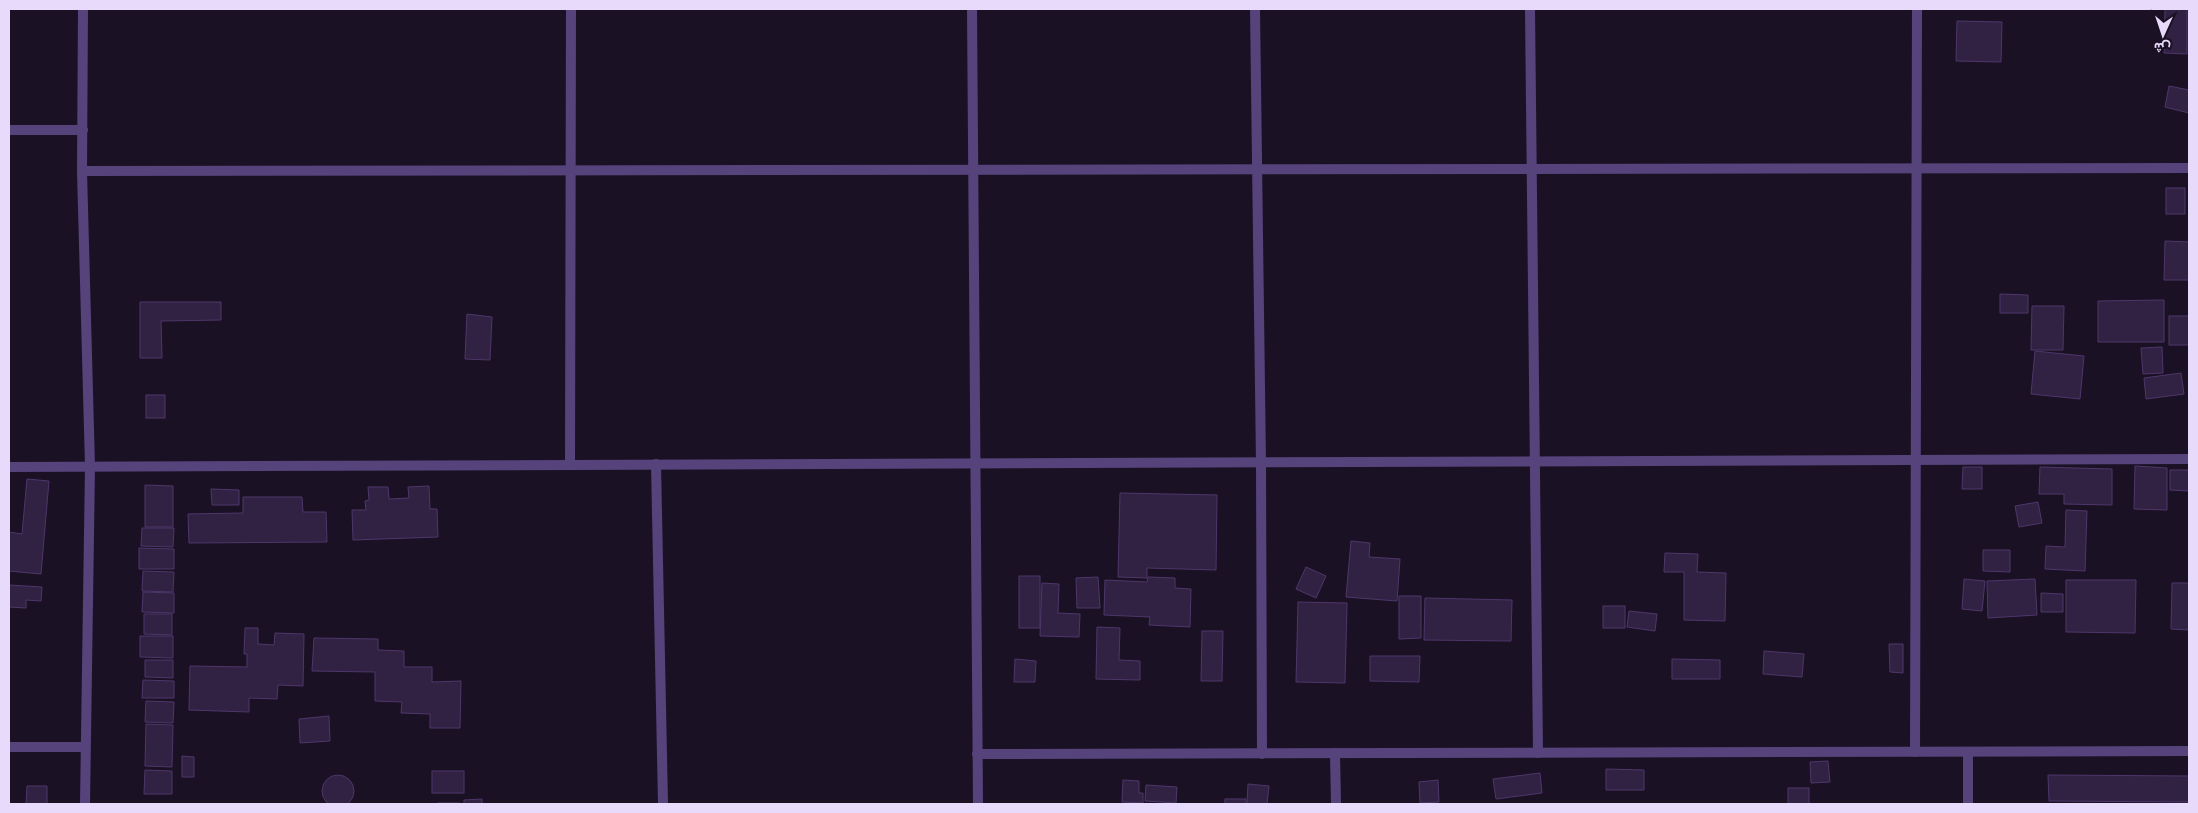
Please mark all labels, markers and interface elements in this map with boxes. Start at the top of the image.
north arrow [2138,10,2188,60]
text: ش [2153,39,2171,57]

